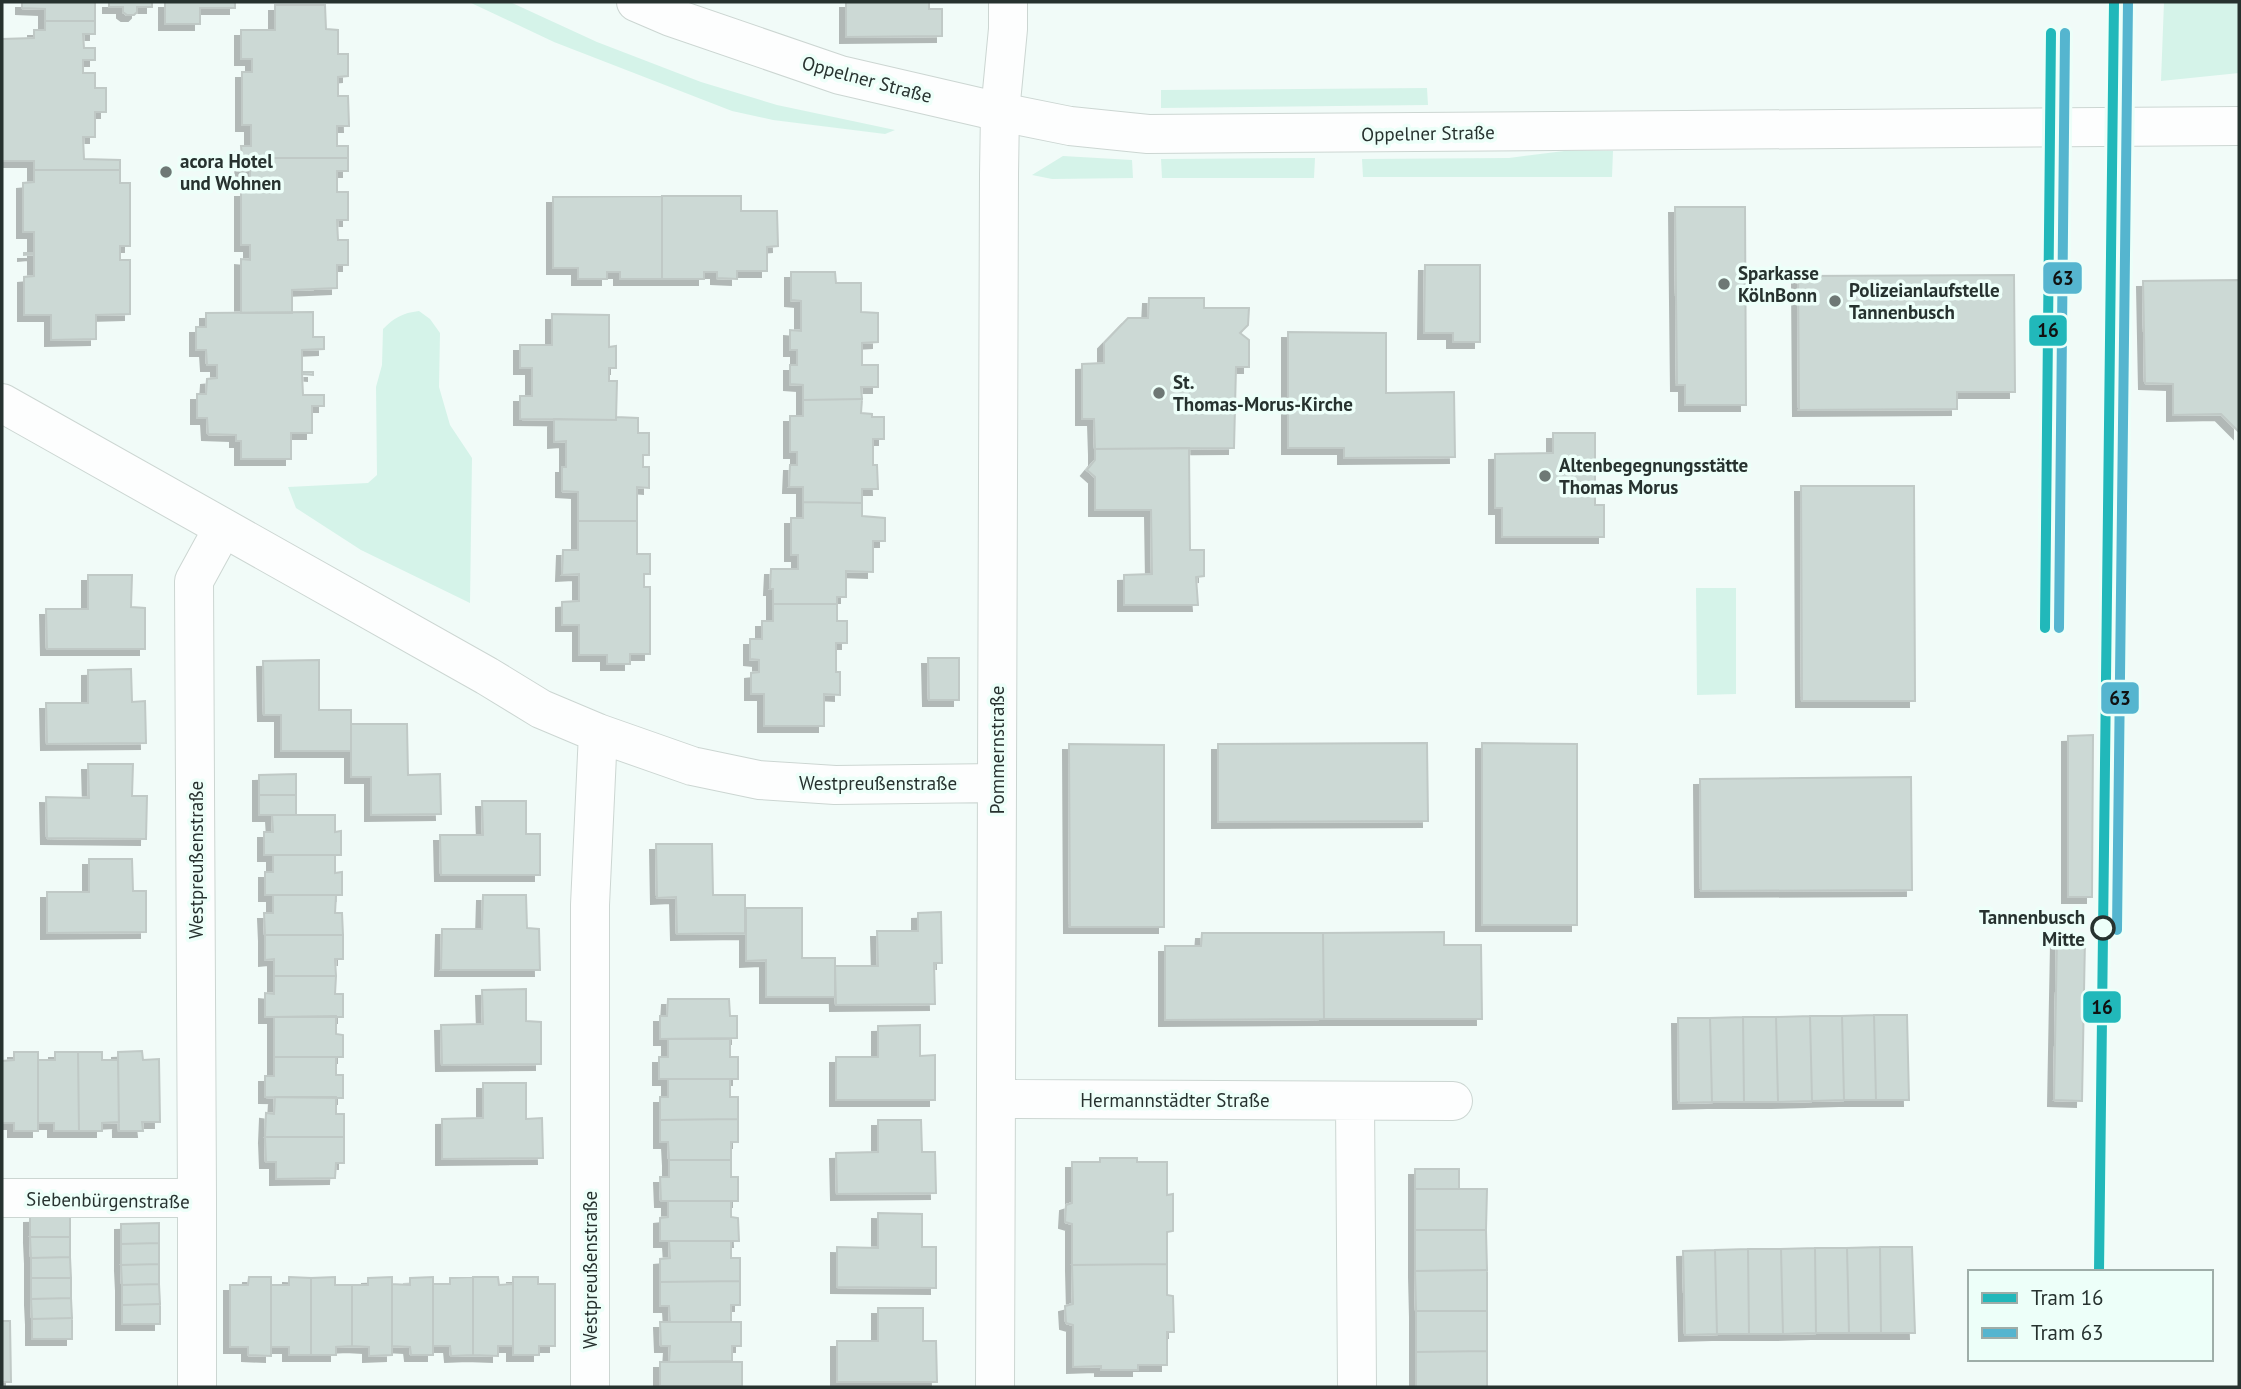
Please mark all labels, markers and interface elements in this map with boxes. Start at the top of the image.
street label: Oppelner Straße [799,50,935,108]
street label: Oppelner Straße [1361,120,1495,146]
place label: acora Hotel und Wohnen [180,149,281,195]
marker: acora Hotel und Wohnen [158,164,174,180]
place label: Sparkasse KölnBonn [1738,261,1819,307]
line badge: 63 [2042,261,2083,295]
text: 63 [2052,266,2074,290]
marker: Sparkasse KölnBonn [1716,276,1732,292]
place label: Polizeianlaufstelle Tannenbusch [1849,278,2000,324]
marker: Polizeianlaufstelle Tannenbusch [1827,293,1843,309]
line badge: 16 [2028,314,2068,347]
text: 16 [2037,318,2059,342]
place label: St. Thomas-Morus-Kirche [1173,370,1353,416]
marker: St. Thomas-Morus-Kirche [1151,385,1167,401]
place label: Altenbegegnungsstätte Thomas Morus [1559,453,1748,499]
marker: Altenbegegnungsstätte Thomas Morus [1537,468,1553,484]
line badge: 63 [2100,681,2140,715]
street label: Pommernstraße [985,686,1009,814]
text: 63 [2109,686,2131,710]
street label: Westpreußenstraße [799,771,957,795]
street label: Westpreußenstraße [184,781,208,939]
place label: Tannenbusch Mitte [1979,905,2085,951]
marker: Tannenbusch Mitte [2091,916,2115,940]
line badge: 16 [2082,990,2122,1024]
text: 16 [2091,995,2113,1019]
street label: Hermannstädter Straße [1080,1088,1270,1112]
street label: Siebenbürgenstraße [26,1187,190,1213]
street label: Westpreußenstraße [578,1191,602,1349]
legend [1968,1270,2213,1361]
text: Tram 16 [2031,1284,2104,1311]
text: Tram 63 [2031,1319,2104,1346]

